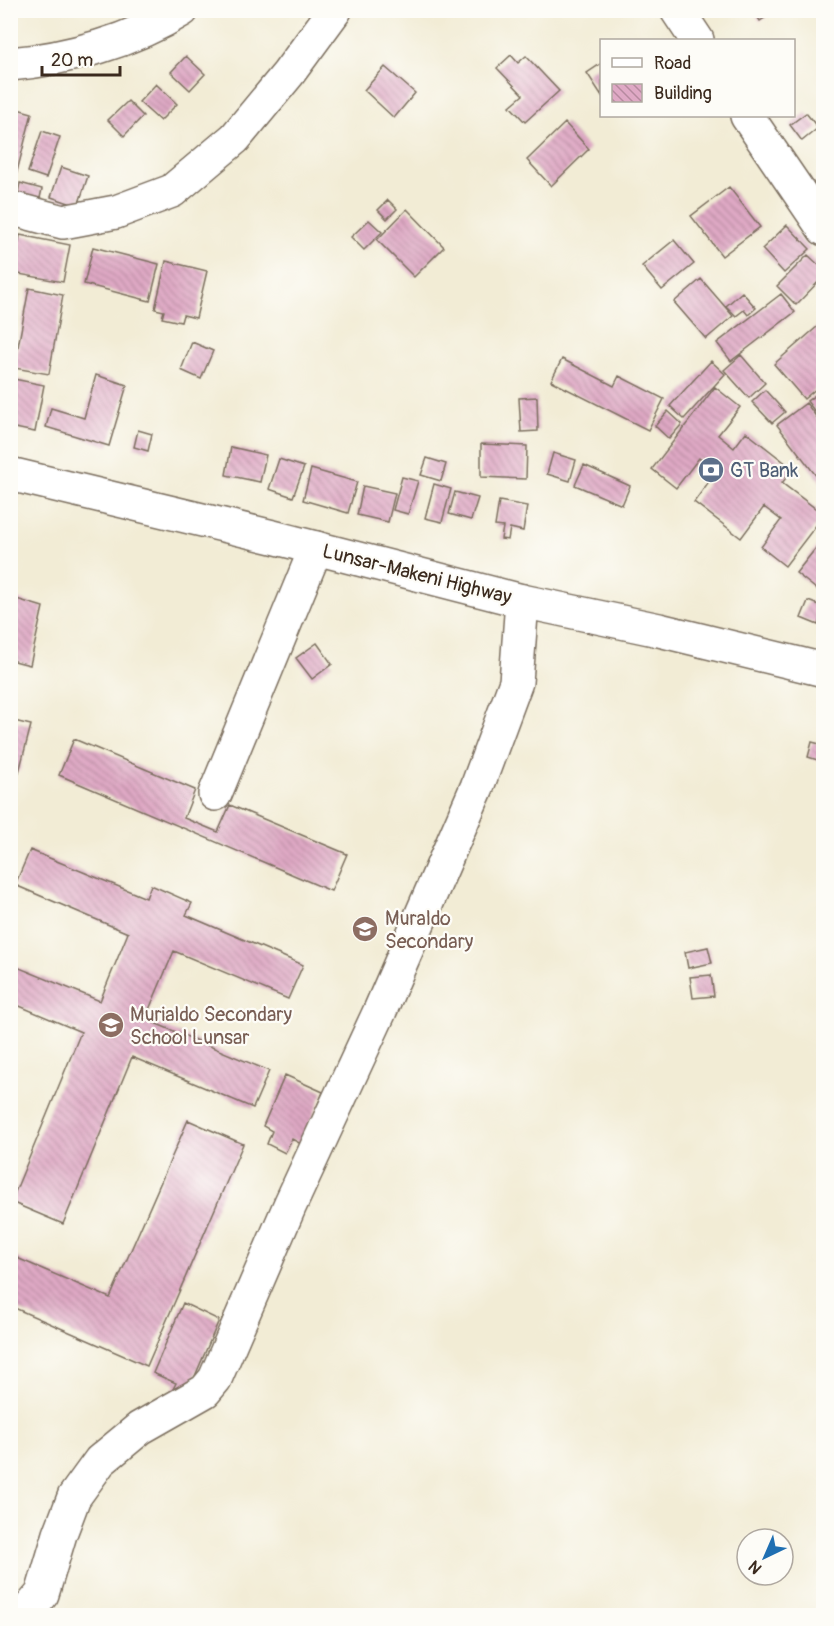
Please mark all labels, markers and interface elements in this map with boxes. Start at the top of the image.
scale bar [42,39,120,77]
legend [600,39,795,117]
text: 20 m [51,49,93,72]
text: Road [654,52,691,75]
text: Building [654,82,712,105]
bank icon: GT Bank [696,455,726,485]
place label: GT Bank [730,458,799,483]
street label: Lunsar-Makeni Highway [320,538,515,610]
place label: Muraldo Secondary [385,906,474,954]
school or university icon: Muraldo Secondary [350,914,380,944]
place label: Murialdo Secondary School Lunsar [130,1002,292,1050]
school or university icon: Murialdo Secondary School Lunsar [96,1010,126,1040]
north arrow [735,1527,795,1587]
text: N [744,1556,766,1578]

